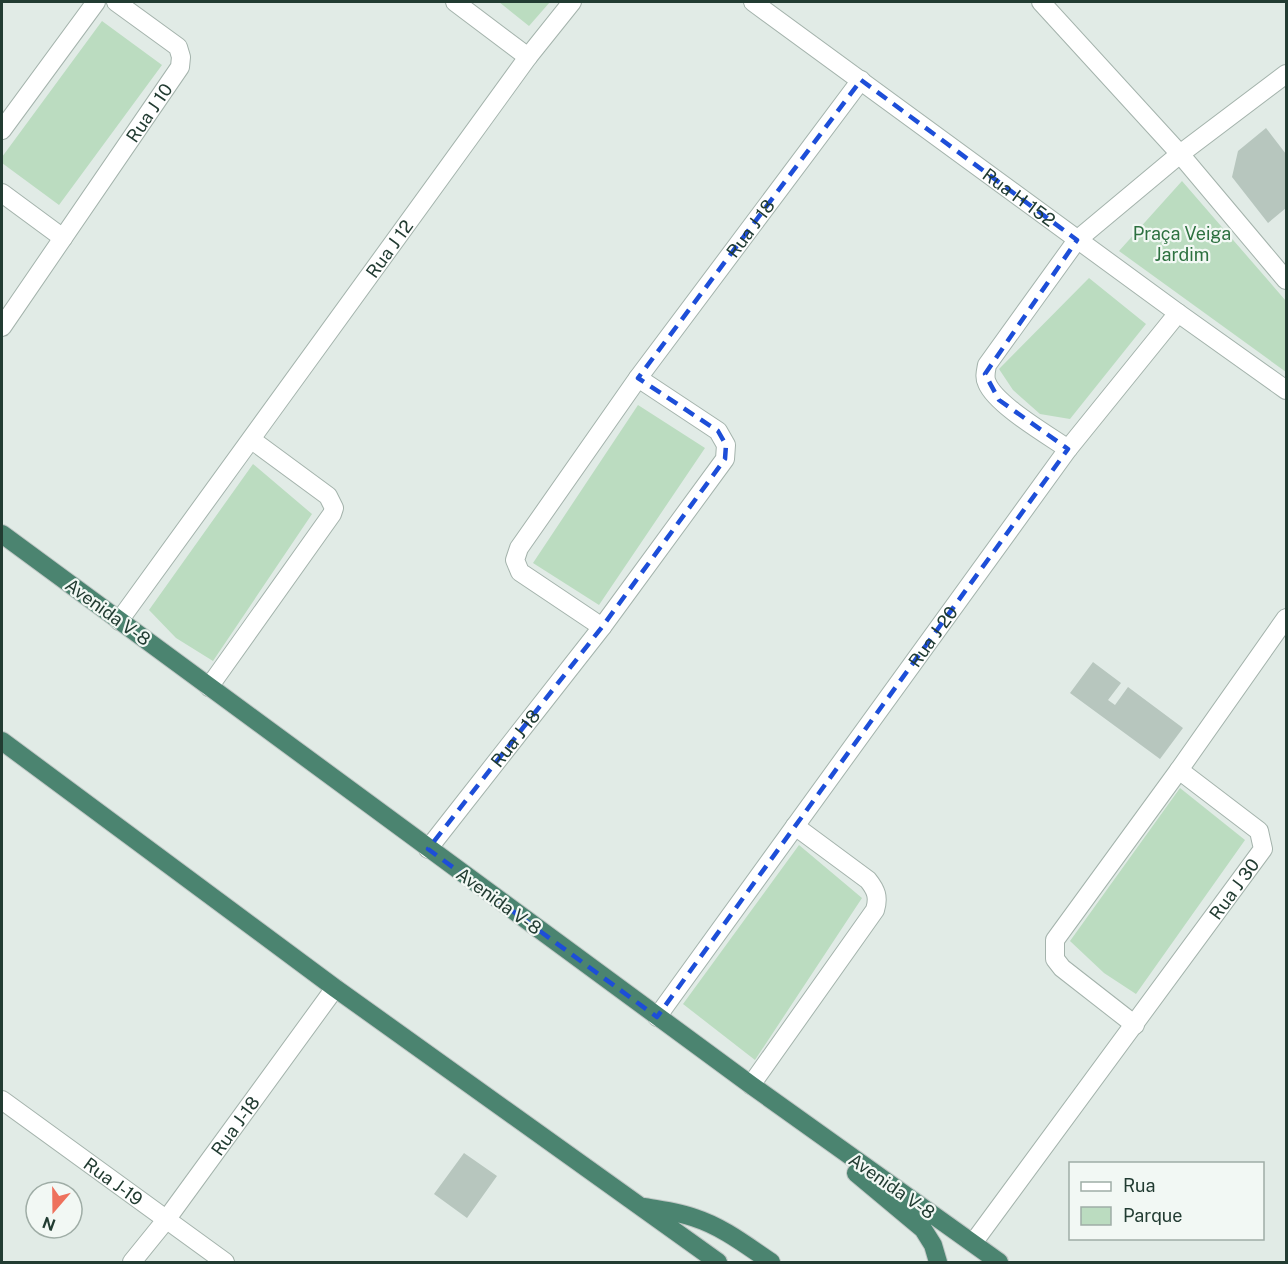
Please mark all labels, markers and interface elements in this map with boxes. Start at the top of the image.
street label: Rua J 10 [121,79,176,146]
street label: Rua H 152 [979,163,1060,230]
street label: Rua J 18 [722,195,779,261]
street label: Rua J 12 [361,216,417,282]
park label: Praça Veiga Jardim [1133,223,1231,265]
street label: Avenida V-8 [61,574,155,650]
street label: Rua J 20 [904,602,962,671]
street label: Rua J 18 [486,705,544,771]
street label: Rua J 30 [1204,854,1263,923]
street label: Avenida V-8 [452,863,546,939]
street label: Rua J-18 [206,1092,263,1159]
street label: Avenida V-8 [845,1149,939,1223]
street label: Rua J-19 [80,1153,147,1210]
legend [1069,1162,1264,1240]
text: Rua [1123,1175,1155,1196]
north arrow [24,1180,84,1240]
text: Parque [1123,1205,1183,1226]
text: N [40,1213,58,1235]

